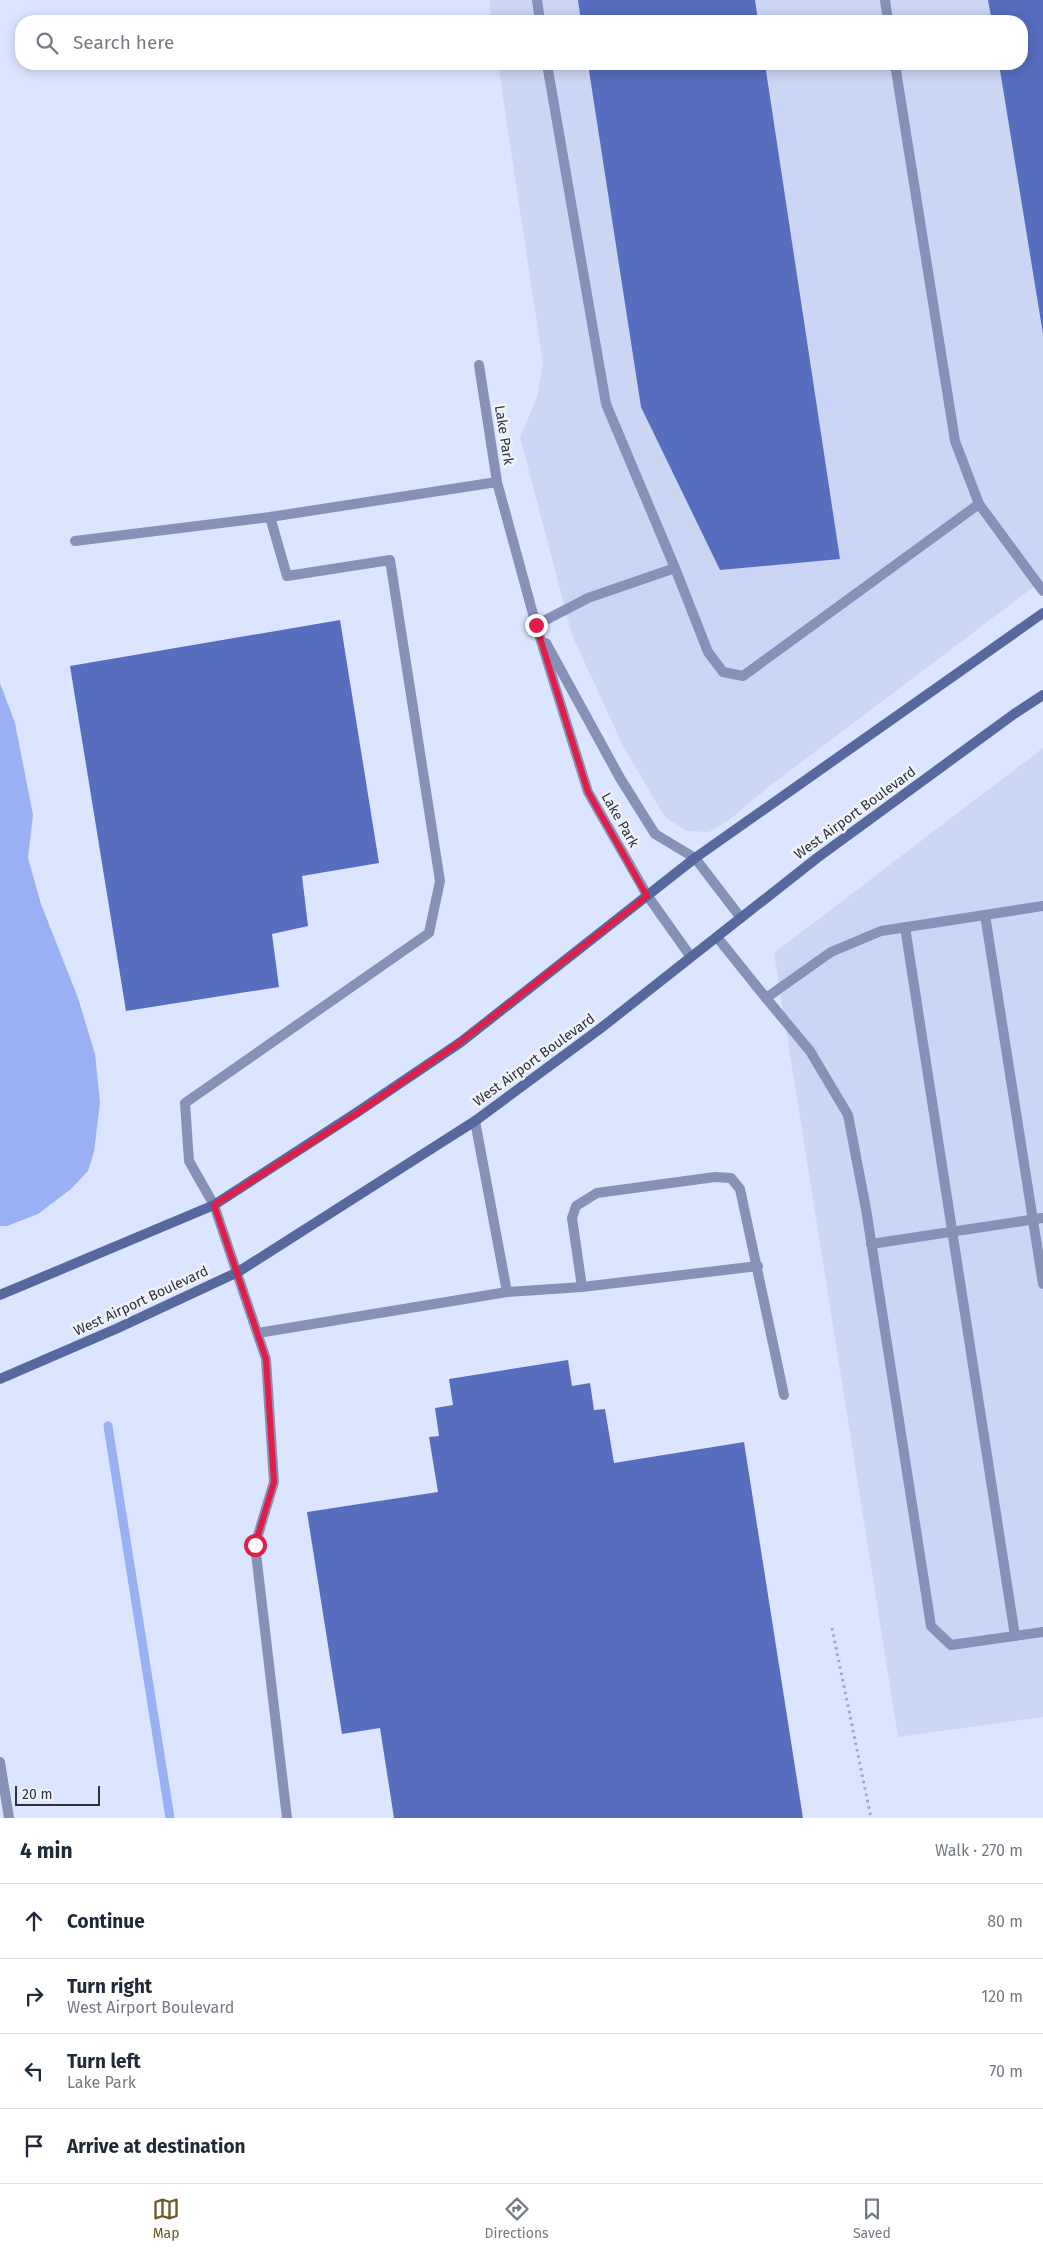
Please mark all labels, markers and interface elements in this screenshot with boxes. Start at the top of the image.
search box [15,15,1028,70]
icon: search [33,29,61,57]
text: Search here [73,31,174,54]
street label: Lake Park [491,404,517,467]
route end [525,614,548,637]
street label: West Airport Boulevard [791,763,919,863]
street label: Lake Park [598,790,643,851]
street label: West Airport Boulevard [470,1010,598,1110]
street label: West Airport Boulevard [71,1262,211,1340]
route start [244,1534,267,1557]
scale bar [15,1783,100,1806]
text: 20 m [22,1786,52,1803]
text: 4 min [20,1838,73,1864]
text: Walk · 270 m [935,1841,1023,1860]
icon: ahead [20,1907,48,1935]
text: Continue [67,1910,145,1933]
text: 80 m [987,1912,1023,1931]
text: Turn right [67,1975,152,1998]
icon: right [20,1982,48,2010]
text: 120 m [981,1987,1023,2006]
text: West Airport Boulevard [67,1998,234,2017]
text: Turn left [67,2050,141,2073]
icon: left [20,2057,48,2085]
text: 70 m [989,2062,1023,2081]
text: Lake Park [67,2073,136,2092]
icon: arrive [20,2132,48,2160]
text: Arrive at destination [67,2135,246,2158]
tab: Map [152,2195,180,2242]
tab: Directions [484,2195,549,2242]
tab: Saved [853,2195,891,2242]

